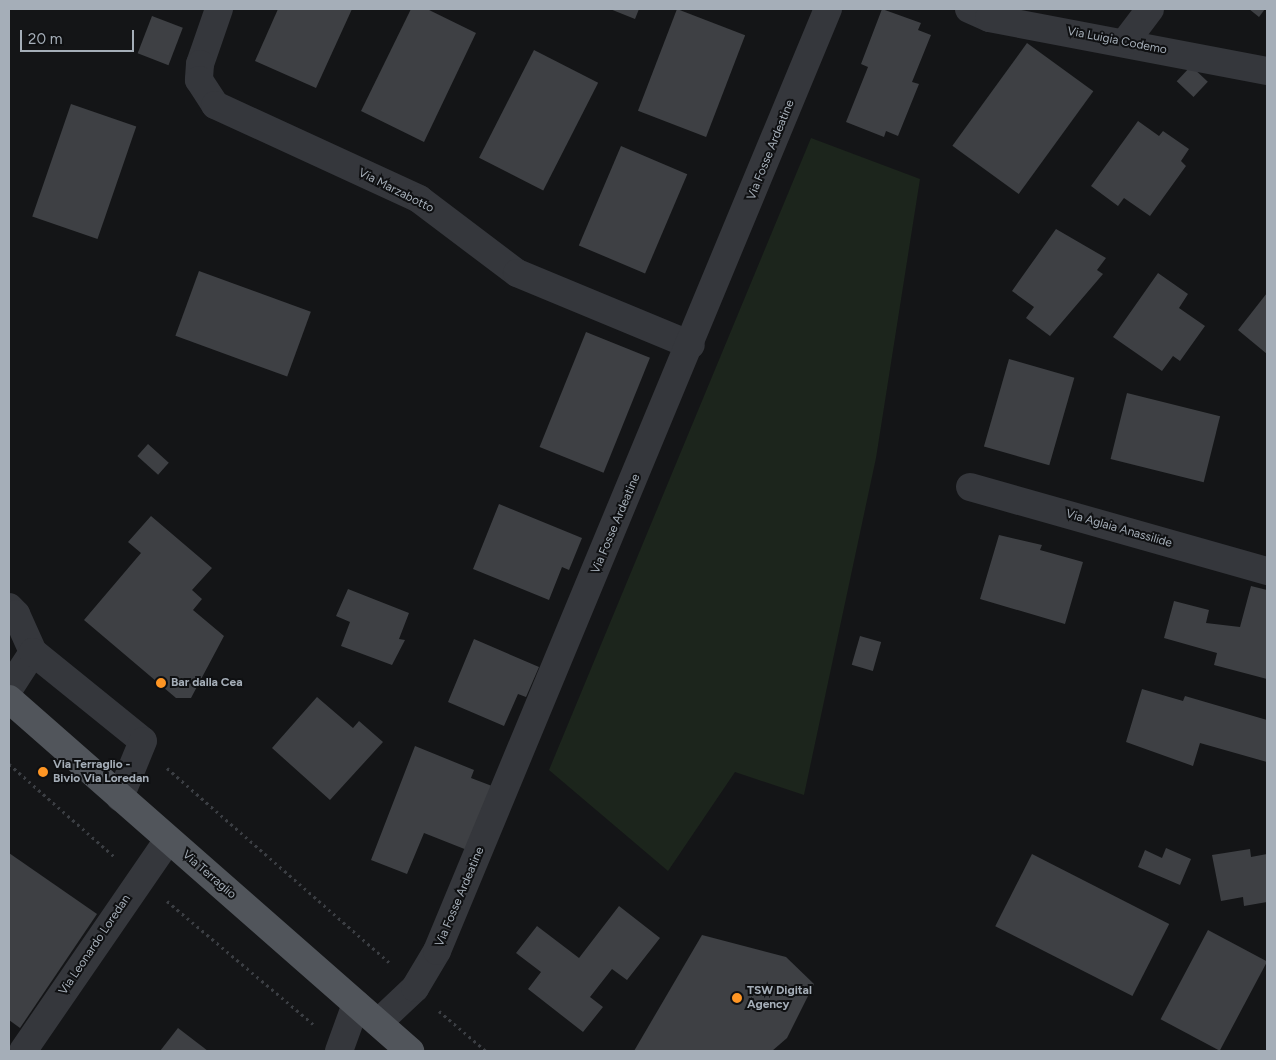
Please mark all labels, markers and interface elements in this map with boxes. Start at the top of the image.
scale bar [22,20,136,52]
street label: Via Luigia Codemo [1066,24,1168,58]
text: 20 m [28,30,62,48]
street label: Via Fosse Ardeatine [744,98,798,202]
street label: Via Marzabotto [356,166,436,216]
street label: Via Fosse Ardeatine [589,472,643,576]
street label: Via Aglaia Anassilide [1064,507,1174,551]
place label: Bar dalla Cea [171,676,243,690]
marker: Bar dalla Cea [155,677,167,689]
place label: Via Terraglio - Bivio Via Loredan [53,758,149,786]
marker: Via Terraglio - Bivio Via Loredan [37,766,49,778]
street label: Via Fosse Ardeatine [433,845,487,949]
street label: Via Terraglio [179,848,239,902]
street label: Via Leonardo Loredan [56,892,134,998]
place label: TSW Digital Agency [747,984,812,1012]
marker: TSW Digital Agency [731,992,743,1004]

